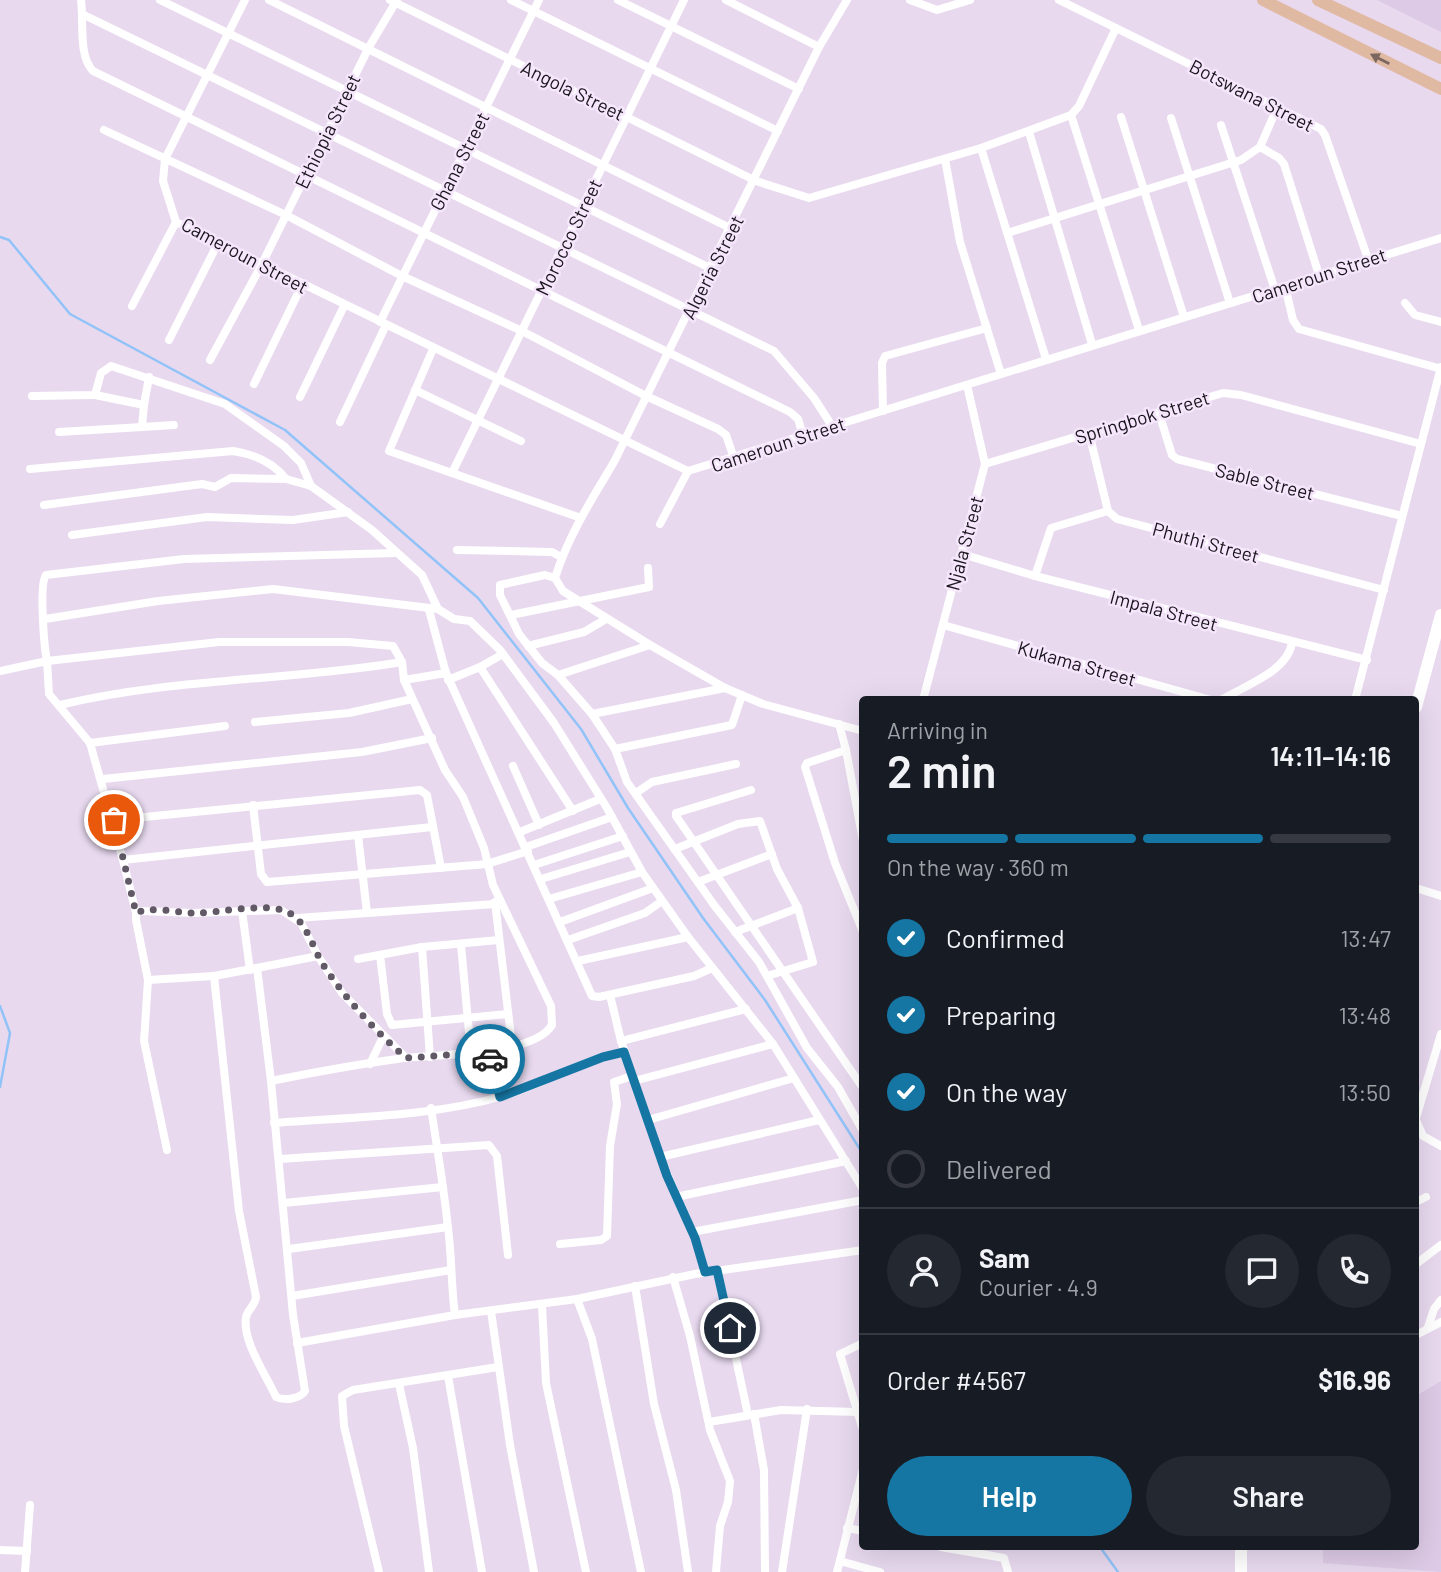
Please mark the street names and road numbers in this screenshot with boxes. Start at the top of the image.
street label: Botswana Street [1186,54,1318,136]
street label: Angola Street [518,55,628,125]
street label: Ethiopia Street [289,70,365,192]
street label: Ghana Street [424,108,494,214]
street label: Morocco Street [530,175,606,299]
street label: Algeria Street [676,211,748,323]
street label: Cameroun Street [178,212,312,298]
street label: Cameroun Street [1249,242,1389,308]
street label: Springbok Street [1072,386,1212,448]
street label: Cameroun Street [708,411,848,477]
street label: Sable Street [1213,458,1317,504]
street label: Njala Street [940,493,988,593]
street label: Phuthi Street [1150,517,1262,567]
street label: Impala Street [1108,585,1220,635]
street label: Kukama Street [1015,635,1139,691]

